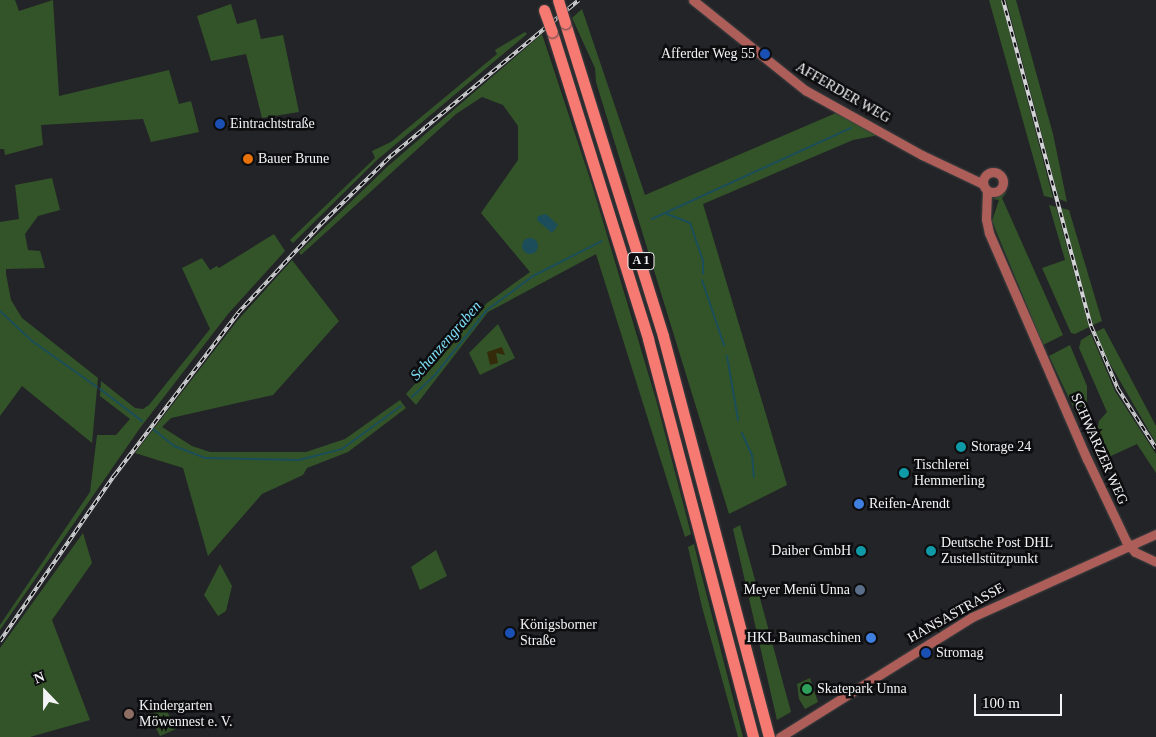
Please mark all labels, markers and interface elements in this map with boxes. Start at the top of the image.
place label: Afferder Weg 55 [661,46,755,62]
marker: Afferder Weg 55 [759,48,771,60]
street label: AFFERDER WEG [792,59,894,127]
place label: Eintrachtstraße [230,116,315,132]
marker: Eintrachtstraße [214,118,226,130]
place label: Bauer Brune [258,151,329,167]
marker: Bauer Brune [242,153,254,165]
road number: A 1 [626,252,656,270]
water label: Schanzengraben [407,298,485,384]
street label: SCHWARZER WEG [1067,391,1131,507]
place label: Storage 24 [971,439,1031,455]
marker: Storage 24 [955,441,967,453]
place label: Tischlerei Hemmerling [914,457,985,490]
marker: Tischlerei Hemmerling [898,467,910,479]
place label: Reifen-Arendt [869,496,950,512]
marker: Reifen-Arendt [853,498,865,510]
place label: Deutsche Post DHL Zustellstützpunkt [941,535,1053,568]
place label: Daiber GmbH [771,543,851,559]
marker: Daiber GmbH [855,545,867,557]
marker: Deutsche Post DHL Zustellstützpunkt [925,545,937,557]
street label: HANSASTRASSE [905,579,1007,647]
place label: Meyer Menü Unna [743,582,850,598]
marker: Meyer Menü Unna [854,584,866,596]
place label: Königsborner Straße [520,617,597,650]
marker: Königsborner Straße [504,627,516,639]
place label: HKL Baumaschinen [746,630,861,646]
marker: HKL Baumaschinen [865,632,877,644]
place label: Stromag [936,645,983,661]
marker: Stromag [920,647,932,659]
north arrow [20,667,70,717]
text: N [32,669,47,686]
place label: Skatepark Unna [817,681,907,697]
marker: Skatepark Unna [801,683,813,695]
scale bar [976,684,1064,716]
text: 100 m [982,695,1020,711]
place label: Kindergarten Möwennest e. V. [139,698,233,730]
marker: Kindergarten Möwennest e. V. [123,708,135,720]

